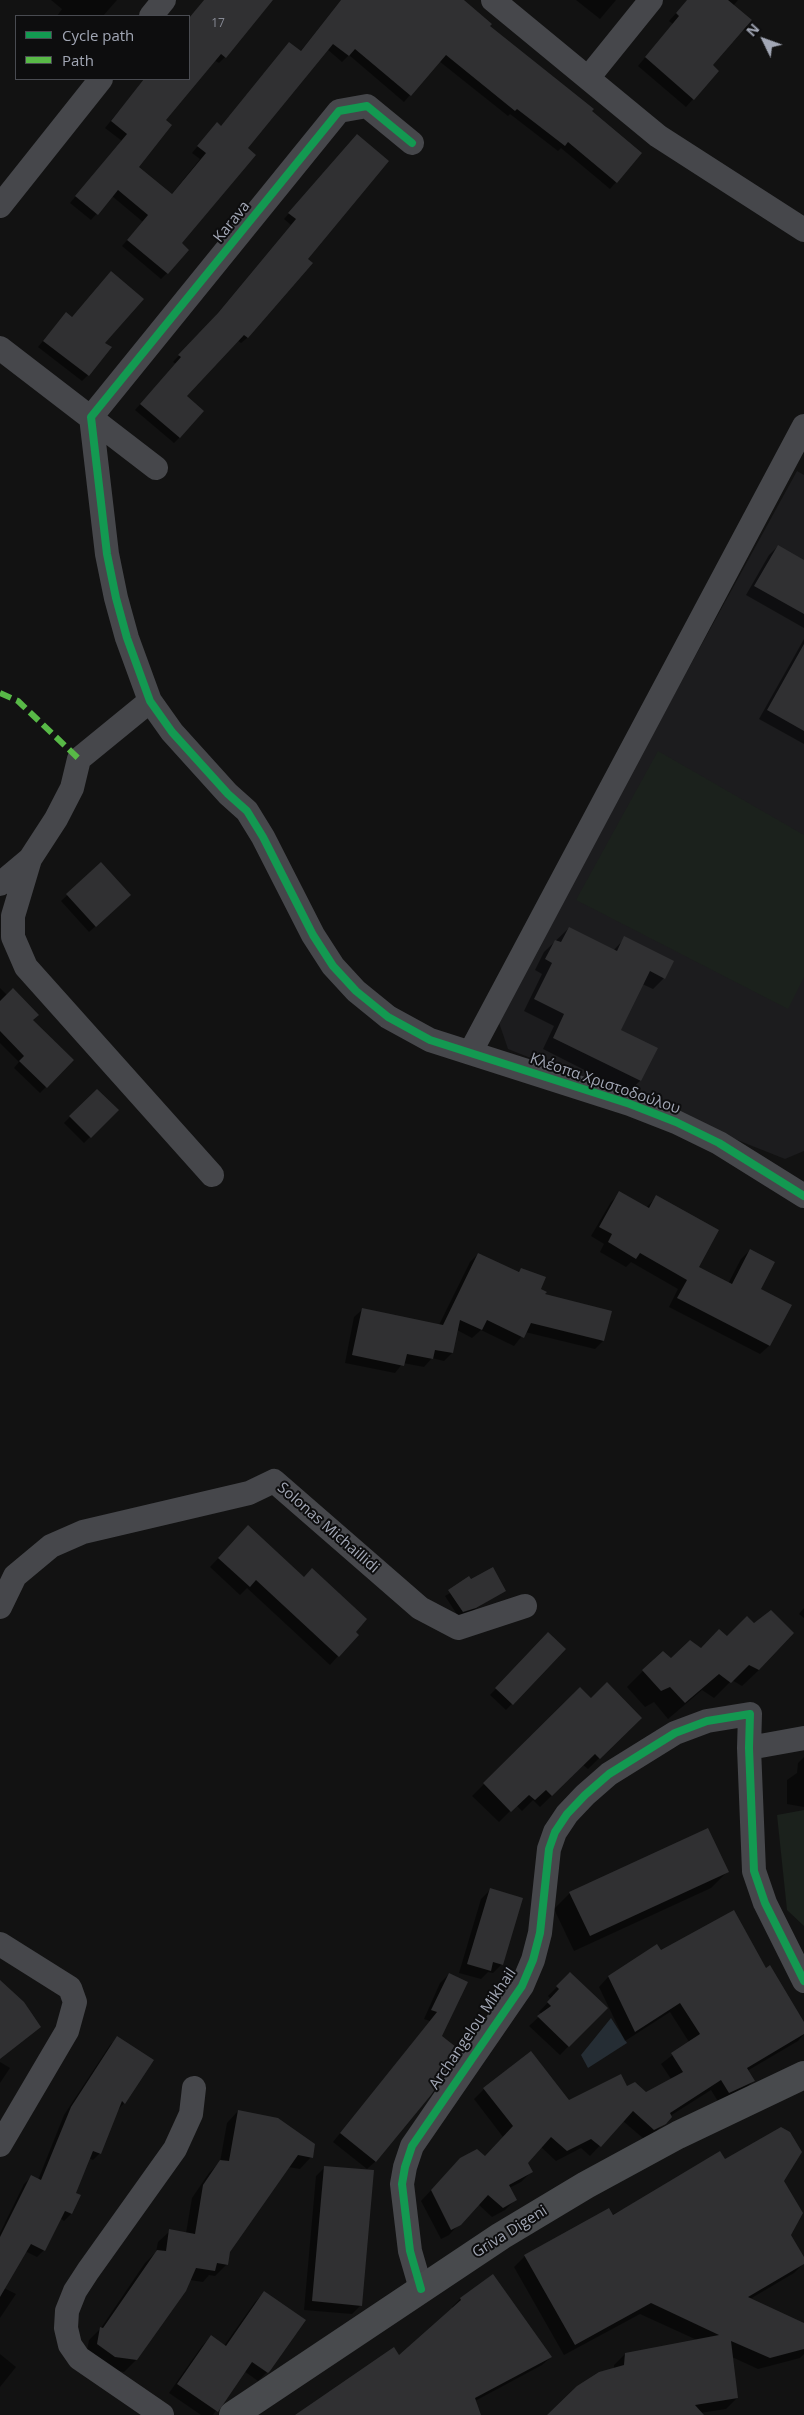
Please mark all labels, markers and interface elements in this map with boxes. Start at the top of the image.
legend [15,15,190,80]
north arrow [739,15,789,65]
house number: 17 [211,17,225,31]
text: N [742,19,763,40]
text: Cycle path [62,25,134,45]
text: Path [62,50,94,70]
street label: Karava [210,198,254,246]
street label: Κλέοπα Χριστοδούλου [528,1050,682,1118]
street label: Solonas Michaillidi [274,1479,382,1577]
street label: Archangelou Mikhail [426,1965,520,2093]
street label: Griva Digeni [469,2202,551,2262]

